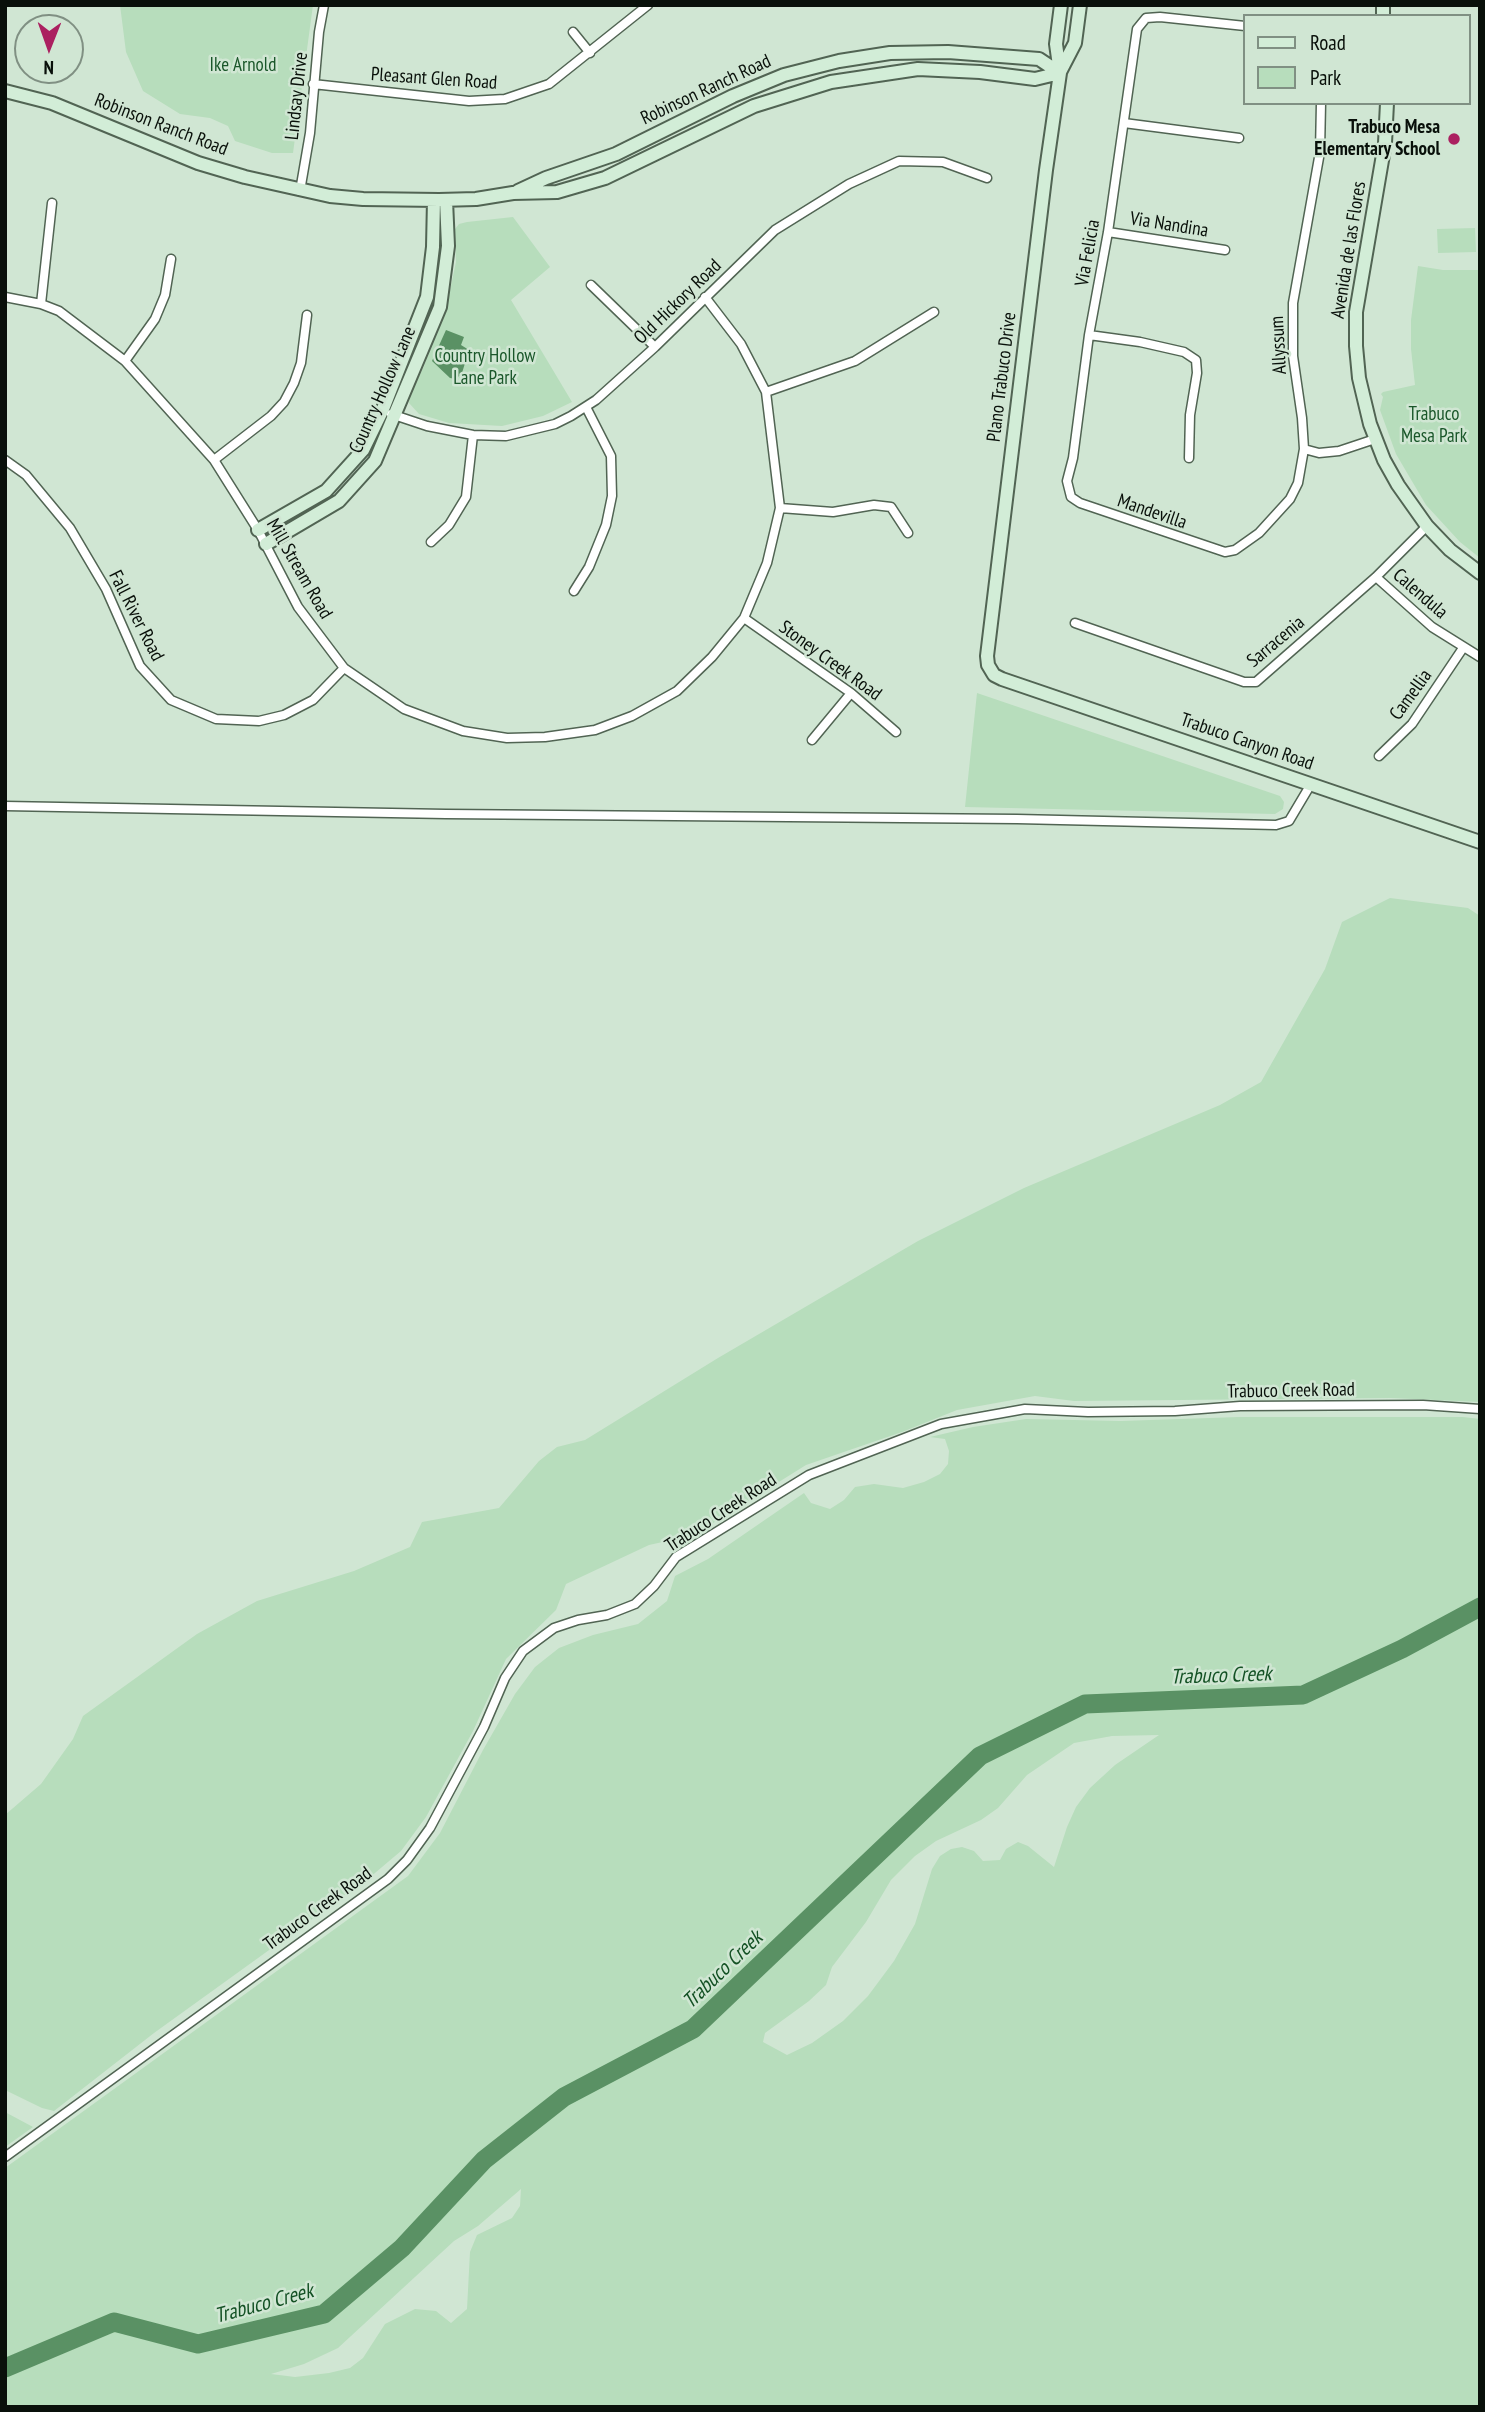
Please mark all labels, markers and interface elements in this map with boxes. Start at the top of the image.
north arrow [14,14,84,84]
legend [1244,14,1471,105]
text: Road [1310,29,1346,56]
street label: Robinson Ranch Road [637,50,775,130]
street label: Lindsay Drive [281,51,313,141]
park label: Ike Arnold [210,55,276,77]
text: N [43,56,54,80]
street label: Pleasant Glen Road [370,63,498,95]
text: Park [1310,64,1341,91]
street label: Robinson Ranch Road [91,89,231,161]
place label: Trabuco Mesa Elementary School [1314,117,1440,161]
marker: Trabuco Mesa Elementary School [1446,131,1462,147]
street label: Avenida de las Flores [1327,180,1371,320]
street label: Via Nandina [1128,208,1210,242]
street label: Via Felicia [1071,218,1105,288]
street label: Old Hickory Road [630,255,726,349]
street label: Plano Trabuco Drive [983,311,1021,443]
street label: Allyssum [1266,315,1292,375]
street label: Country Hollow Lane [345,323,421,457]
park label: Country Hollow Lane Park [434,346,536,390]
park label: Trabuco Mesa Park [1401,404,1467,448]
street label: Mandevilla [1114,490,1190,534]
street label: Mill Stream Road [261,515,337,623]
street label: Calendula [1388,564,1452,624]
street label: Fall River Road [103,567,169,665]
street label: Sarracenia [1243,611,1309,673]
street label: Stoney Creek Road [774,616,886,706]
street label: Camellia [1385,665,1437,725]
street label: Trabuco Canyon Road [1177,709,1317,775]
street label: Trabuco Creek Road [1227,1378,1355,1404]
street label: Trabuco Creek Road [661,1469,781,1557]
water label: Trabuco Creek [1170,1662,1272,1690]
street label: Trabuco Creek Road [260,1862,376,1956]
water label: Trabuco Creek [678,1926,768,2014]
water label: Trabuco Creek [212,2279,316,2329]

